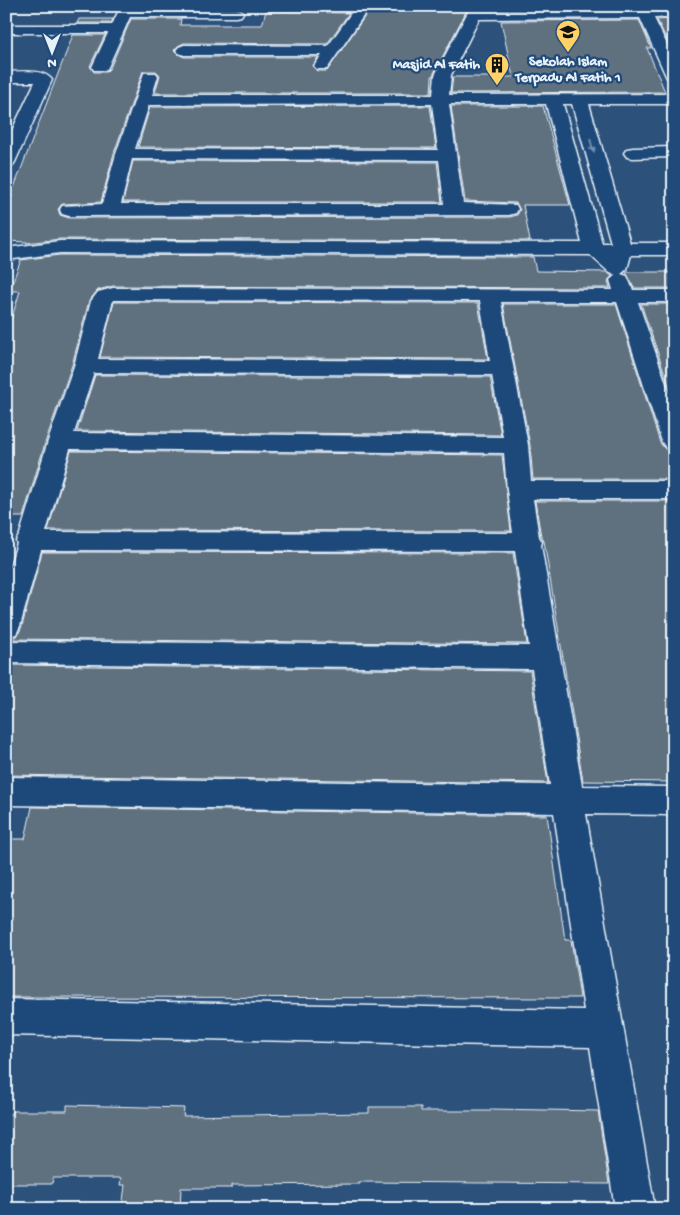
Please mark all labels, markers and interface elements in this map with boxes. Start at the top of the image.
school or university icon: Sekolah Islam Terpadu Al Fatih 1 [555,19,581,53]
north arrow [28,28,78,78]
building icon: Masjid Al Fatih [484,52,510,86]
text: N [47,54,57,71]
place label: Sekolah Islam Terpadu Al Fatih 1 [514,54,621,87]
place label: Masjid Al Fatih [393,57,480,74]
one-way arrow [588,138,596,153]

